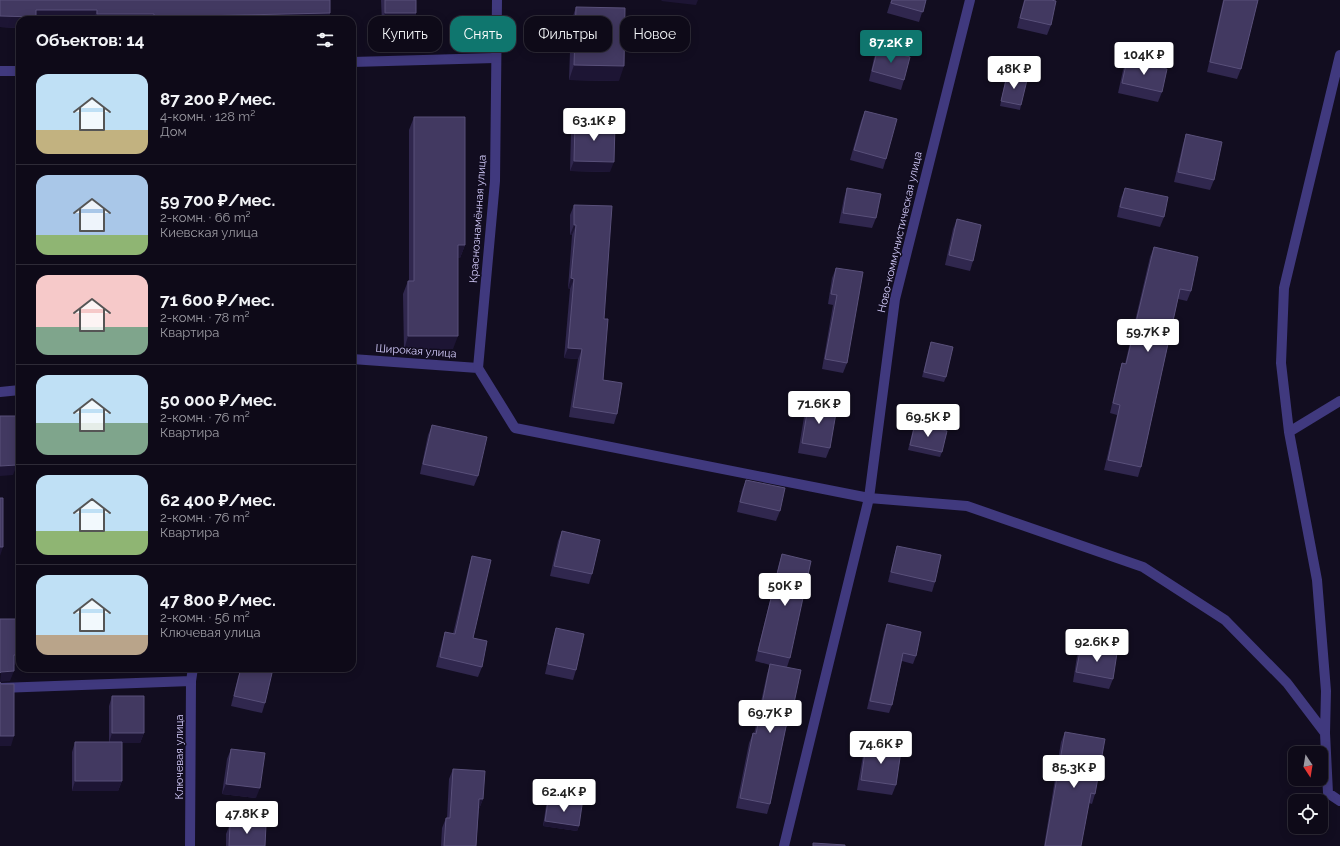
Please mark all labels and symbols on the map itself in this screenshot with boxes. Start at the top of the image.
pin: 87.2K ₽ [854,30,928,64]
pin: 104K ₽ [1111,42,1177,76]
pin: 48K ₽ [986,56,1042,90]
pin: 63.1K ₽ [557,108,631,142]
street label: Ново-коммунистическая улица [875,150,925,314]
street label: Краснознамённая улица [467,154,489,284]
pin: 59.7K ₽ [1111,319,1185,353]
street label: Широкая улица [375,342,457,360]
pin: 71.6K ₽ [782,391,856,425]
pin: 69.5K ₽ [891,404,965,438]
pin: 50K ₽ [757,573,813,607]
pin: 92.6K ₽ [1060,629,1134,663]
pin: 69.7K ₽ [733,700,807,734]
street label: Ключевая улица [173,714,186,800]
pin: 74.6K ₽ [844,731,918,765]
north arrow [1288,746,1328,786]
pin: 85.3K ₽ [1037,755,1111,789]
pin: 62.4K ₽ [527,779,601,813]
pin: 47.8K ₽ [210,801,284,835]

